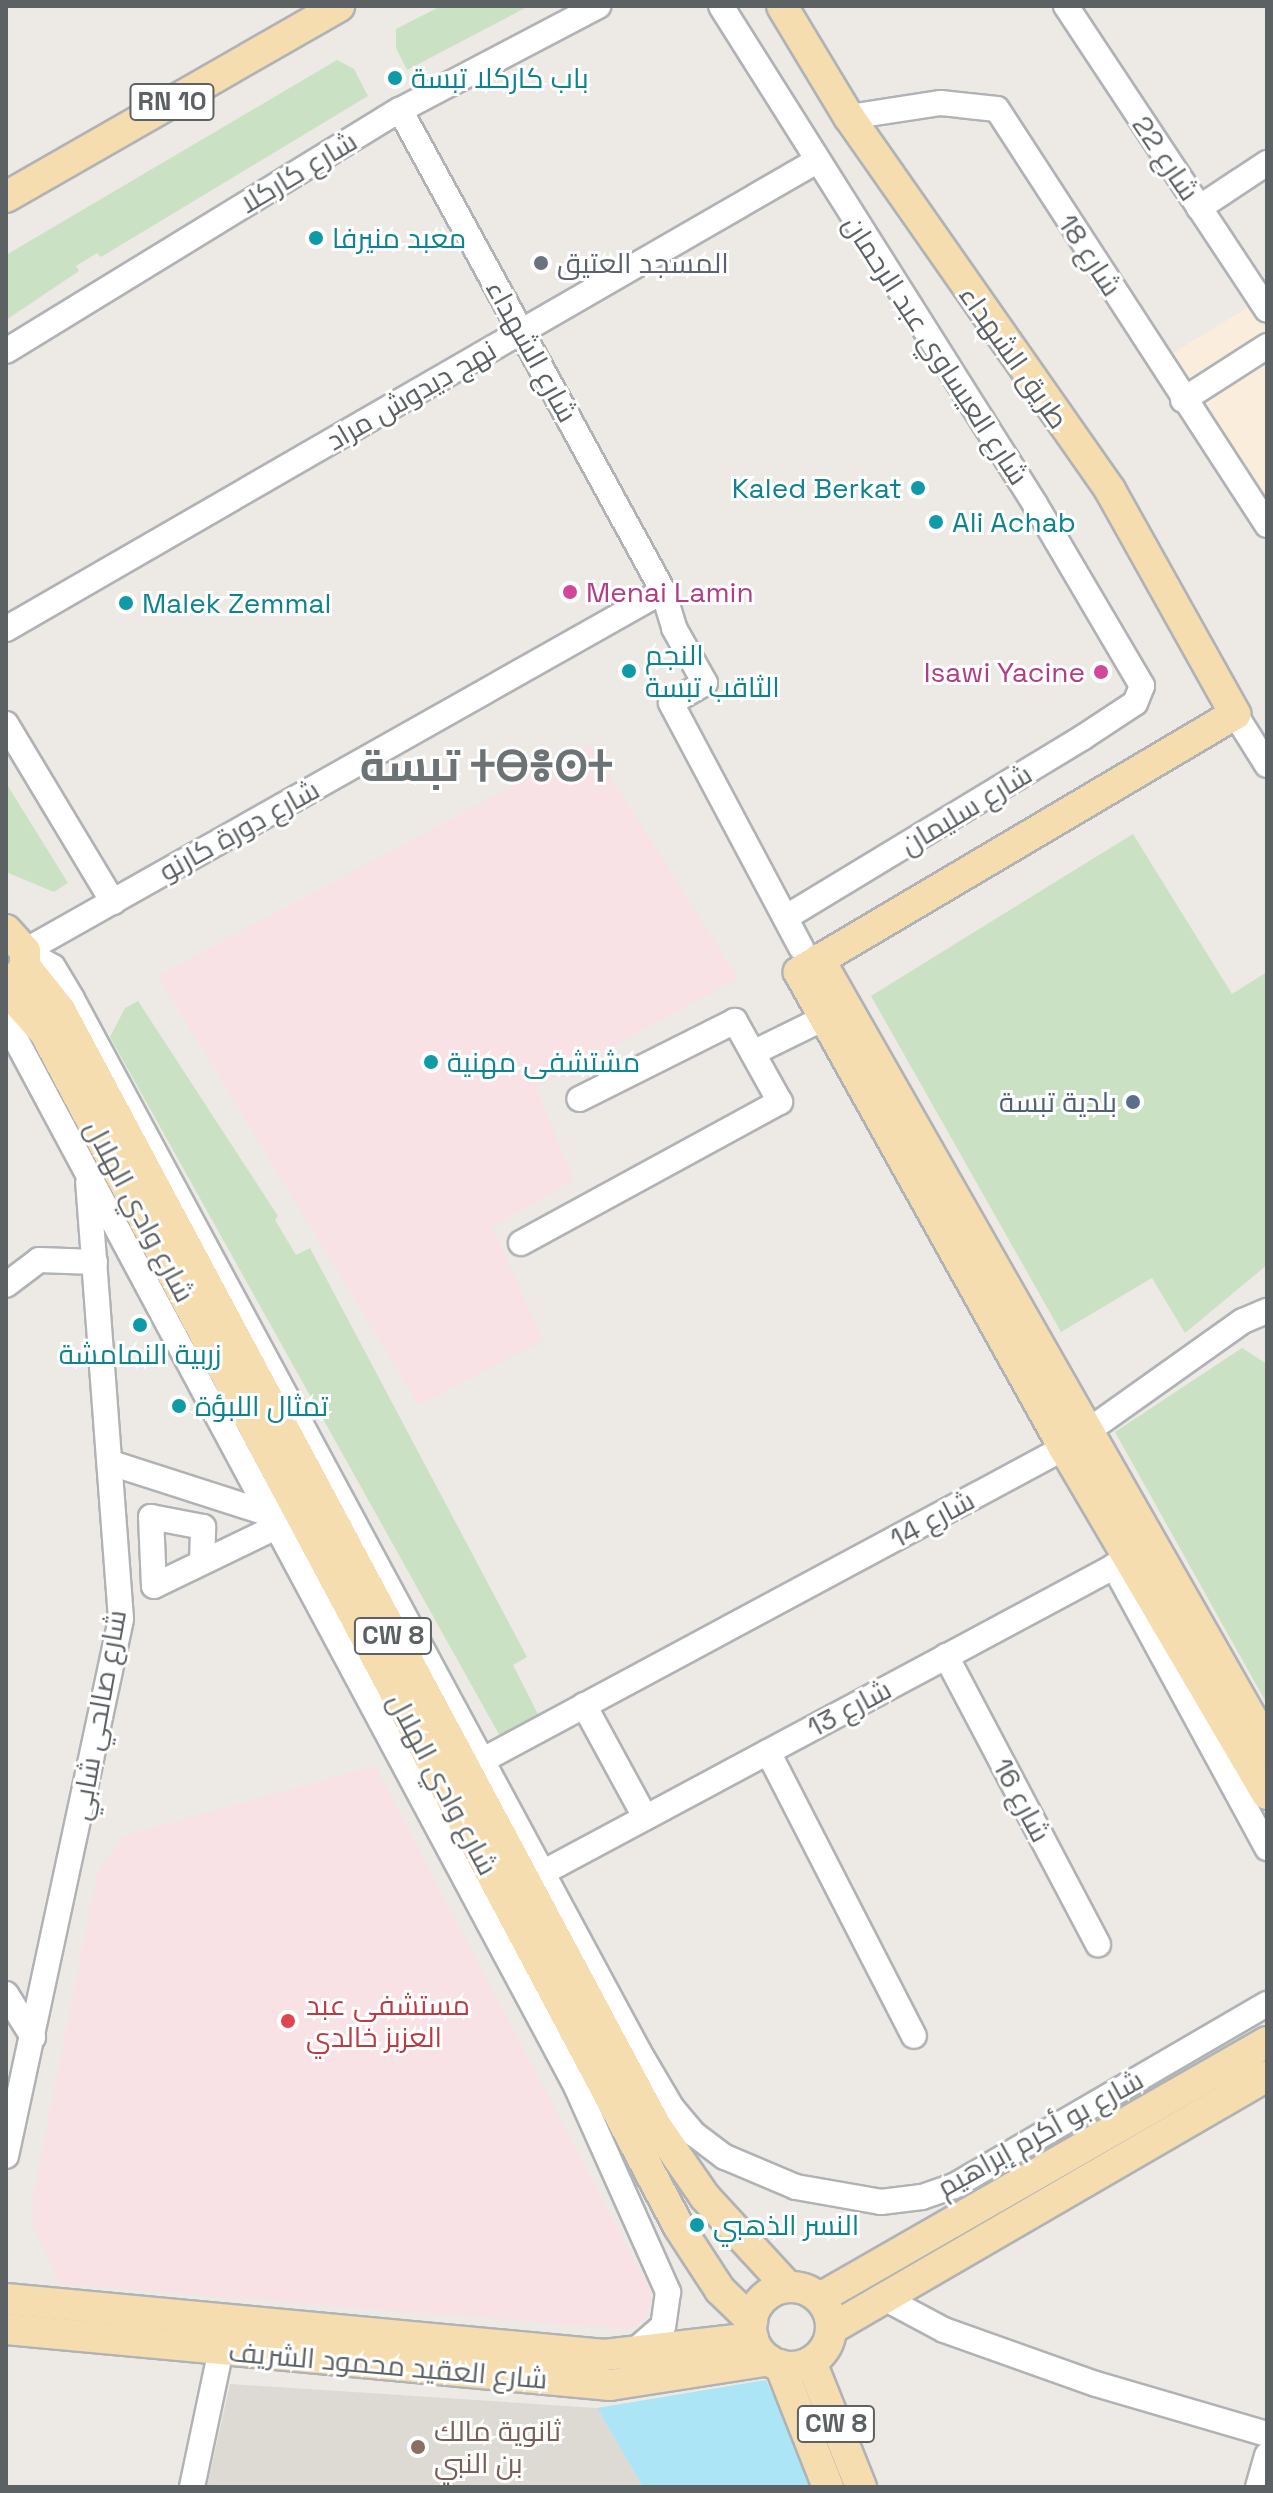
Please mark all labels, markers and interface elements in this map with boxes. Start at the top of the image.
place label: باب كاركلا تبسة [411,61,589,95]
marker: باب كاركلا تبسة [386,69,404,87]
road number: RN 10 [128,80,216,124]
street label: شارع 22 [1125,109,1207,207]
street label: شارع كاركلا [233,124,363,220]
street label: شارع 18 [1051,208,1129,302]
street label: شارع العيساوي عبد الرحمان [836,209,1036,491]
place label: معبد منيرفا [332,221,466,255]
marker: معبد منيرفا [307,229,325,247]
place label: المسجد العتيق [557,246,729,280]
marker: المسجد العتيق [532,254,550,272]
street label: شارع الشهداء [479,274,585,428]
street label: طريق الشهداء [952,279,1076,435]
street label: نهج ديدوش مراد [320,333,502,457]
place label: Kaled Berkat [732,471,902,505]
marker: Kaled Berkat [909,479,927,497]
place label: Ali Achab [952,505,1076,539]
marker: Ali Achab [927,513,945,531]
place label: Menai Lamin [586,575,754,609]
marker: Menai Lamin [561,583,579,601]
place label: Malek Zemmal [142,586,331,620]
marker: Malek Zemmal [117,594,135,612]
place label: النجم الثاقب تبسة [645,638,780,704]
place label: Isawi Yacine [923,655,1085,689]
marker: النجم الثاقب تبسة [620,662,638,680]
marker: Isawi Yacine [1092,663,1110,681]
district label: تبسة ⵜⴱⴻⵙⵜ [360,740,612,792]
street label: شارع سليمان [894,757,1038,861]
street label: شارع دورة كارنو [153,772,325,888]
place label: مشتشفى مهنية [447,1045,640,1079]
marker: مشتشفى مهنية [422,1053,440,1071]
place label: بلدية تبسة [999,1085,1117,1119]
marker: بلدية تبسة [1124,1093,1142,1111]
street label: شارع وادي الهلال [78,1114,202,1308]
marker: زربية النمامشة [131,1316,149,1334]
place label: زربية النمامشة [59,1337,221,1371]
place label: تمثال اللبؤة [195,1389,328,1423]
marker: تمثال اللبؤة [170,1397,188,1415]
street label: شارع 14 [884,1483,980,1555]
street label: شارع صالحي شابي [63,1607,133,1823]
road number: CW 8 [353,1614,433,1658]
street label: شارع 13 [801,1672,897,1744]
street label: شارع وادي الهلال [381,1687,505,1881]
street label: شارع 16 [986,1752,1058,1848]
place label: مستشفى عبد العزبز خالدي [306,1988,470,2054]
marker: مستشفى عبد العزبز خالدي [277,2010,299,2032]
street label: شارع بو أكرم إبراهيم [931,2062,1149,2204]
place label: النسر الذهبي [713,2208,859,2242]
marker: النسر الذهبي [688,2216,706,2234]
street label: شارع العقيد محمود الشريف [227,2334,549,2396]
road number: CW 8 [796,2402,876,2446]
place label: ثانوية مالك بن النبي [434,2414,561,2480]
marker: ثانوية مالك بن النبي [409,2438,427,2456]

